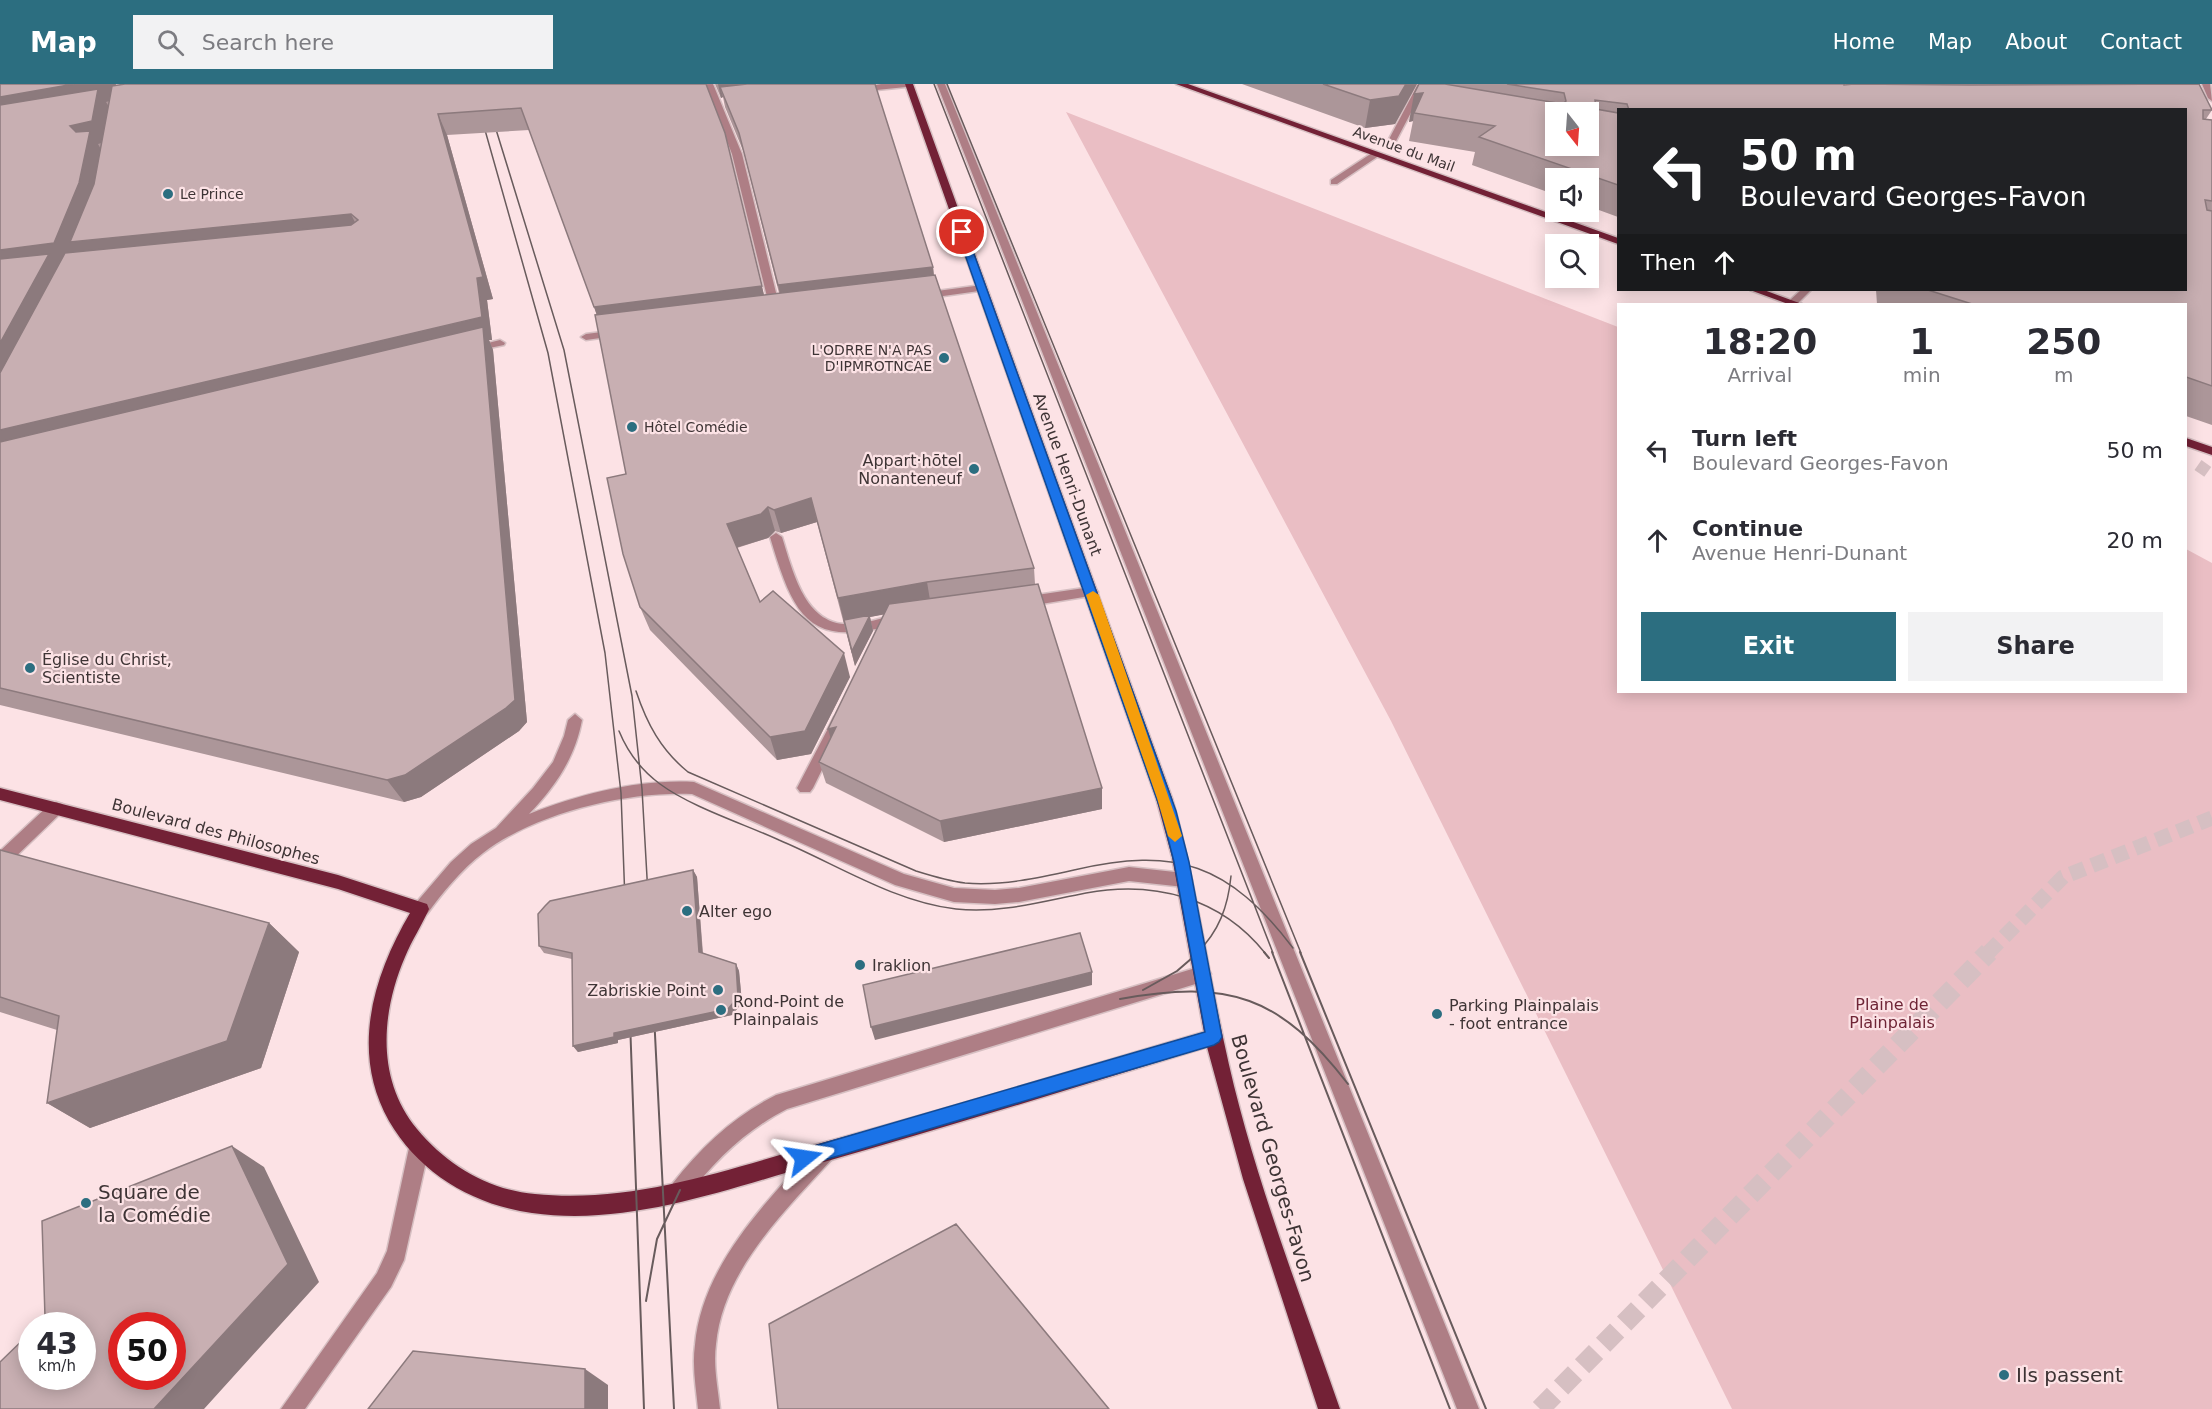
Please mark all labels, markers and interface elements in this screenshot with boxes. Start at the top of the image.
search box [133,15,553,69]
text: Map [30,26,97,59]
icon: search [154,26,187,59]
text: Search here [202,30,334,55]
text: Home [1833,30,1895,54]
text: Map [1928,30,1972,54]
text: About [2005,30,2067,54]
text: Contact [2100,30,2182,54]
north arrow [1545,102,1599,156]
map controls [1545,102,1599,288]
street label: Avenue du Mail [1351,123,1457,175]
text: 50 m [1740,131,1857,180]
icon: left [1641,132,1719,210]
button: sound [1545,168,1599,222]
text: Boulevard Georges-Favon [1740,181,2087,212]
place label: Le Prince [180,186,244,202]
marker: Le Prince [161,187,175,201]
pin [936,206,987,257]
icon: arrive [945,215,978,248]
button: search [1545,234,1599,288]
icon: ahead [1708,246,1741,279]
text: Then [1641,250,1696,275]
text: 18:20 [1703,321,1817,362]
text: 1 [1909,321,1934,362]
text: 250 [2026,321,2101,362]
place label: L'ODRRE N'A PAS D'IPMROTNCAE [811,342,932,374]
marker: L'ODRRE N'A PAS D'IPMROTNCAE [937,351,951,365]
text: Arrival [1727,363,1792,387]
text: min [1903,363,1941,387]
text: m [2054,363,2074,387]
street label: Avenue Henri-Dunant [1029,390,1106,558]
place label: Hôtel Comédie [644,419,748,435]
marker: Hôtel Comédie [625,420,639,434]
text: Turn left [1692,426,1797,451]
icon: left [1641,434,1674,467]
text: 50 m [2107,438,2163,463]
place label: Appart‧hōtel Nonanteneuf [858,451,962,488]
text: Boulevard Georges-Favon [1692,451,1949,475]
marker: Appart‧hōtel Nonanteneuf [967,462,981,476]
text: Continue [1692,516,1803,541]
icon: ahead [1641,524,1674,557]
text: 20 m [2107,528,2163,553]
text: Avenue Henri-Dunant [1692,541,1907,565]
button: Exit [1641,612,1896,681]
button: Share [1908,612,2163,681]
place label: Église du Christ, Scientiste [42,650,172,687]
marker: Église du Christ, Scientiste [23,661,37,675]
street label: Boulevard des Philosophes [110,795,322,868]
place label: Alter ego [699,902,772,921]
marker: Alter ego [680,904,694,918]
place label: Iraklion [872,956,931,975]
marker: Iraklion [853,958,867,972]
place label: Zabriskie Point [587,981,706,1000]
marker: Zabriskie Point [711,983,725,997]
place label: Rond-Point de Plainpalais [733,992,844,1029]
park label: Plaine de Plainpalais [1849,995,1935,1032]
place label: Parking Plainpalais - foot entrance [1449,996,1599,1033]
marker: Rond-Point de Plainpalais [714,1003,728,1017]
marker: Parking Plainpalais - foot entrance [1430,1007,1444,1021]
street label: Boulevard Georges-Favon [1226,1031,1320,1285]
position arrow [772,1126,836,1190]
place label: Square de la Comédie [98,1180,211,1227]
marker: Square de la Comédie [79,1196,93,1210]
speed limit sign: 50 [108,1312,186,1390]
text: 43 [36,1326,78,1361]
text: km/h [38,1357,76,1375]
place label: Ils passent [2016,1363,2123,1387]
marker: Ils passent [1997,1368,2011,1382]

